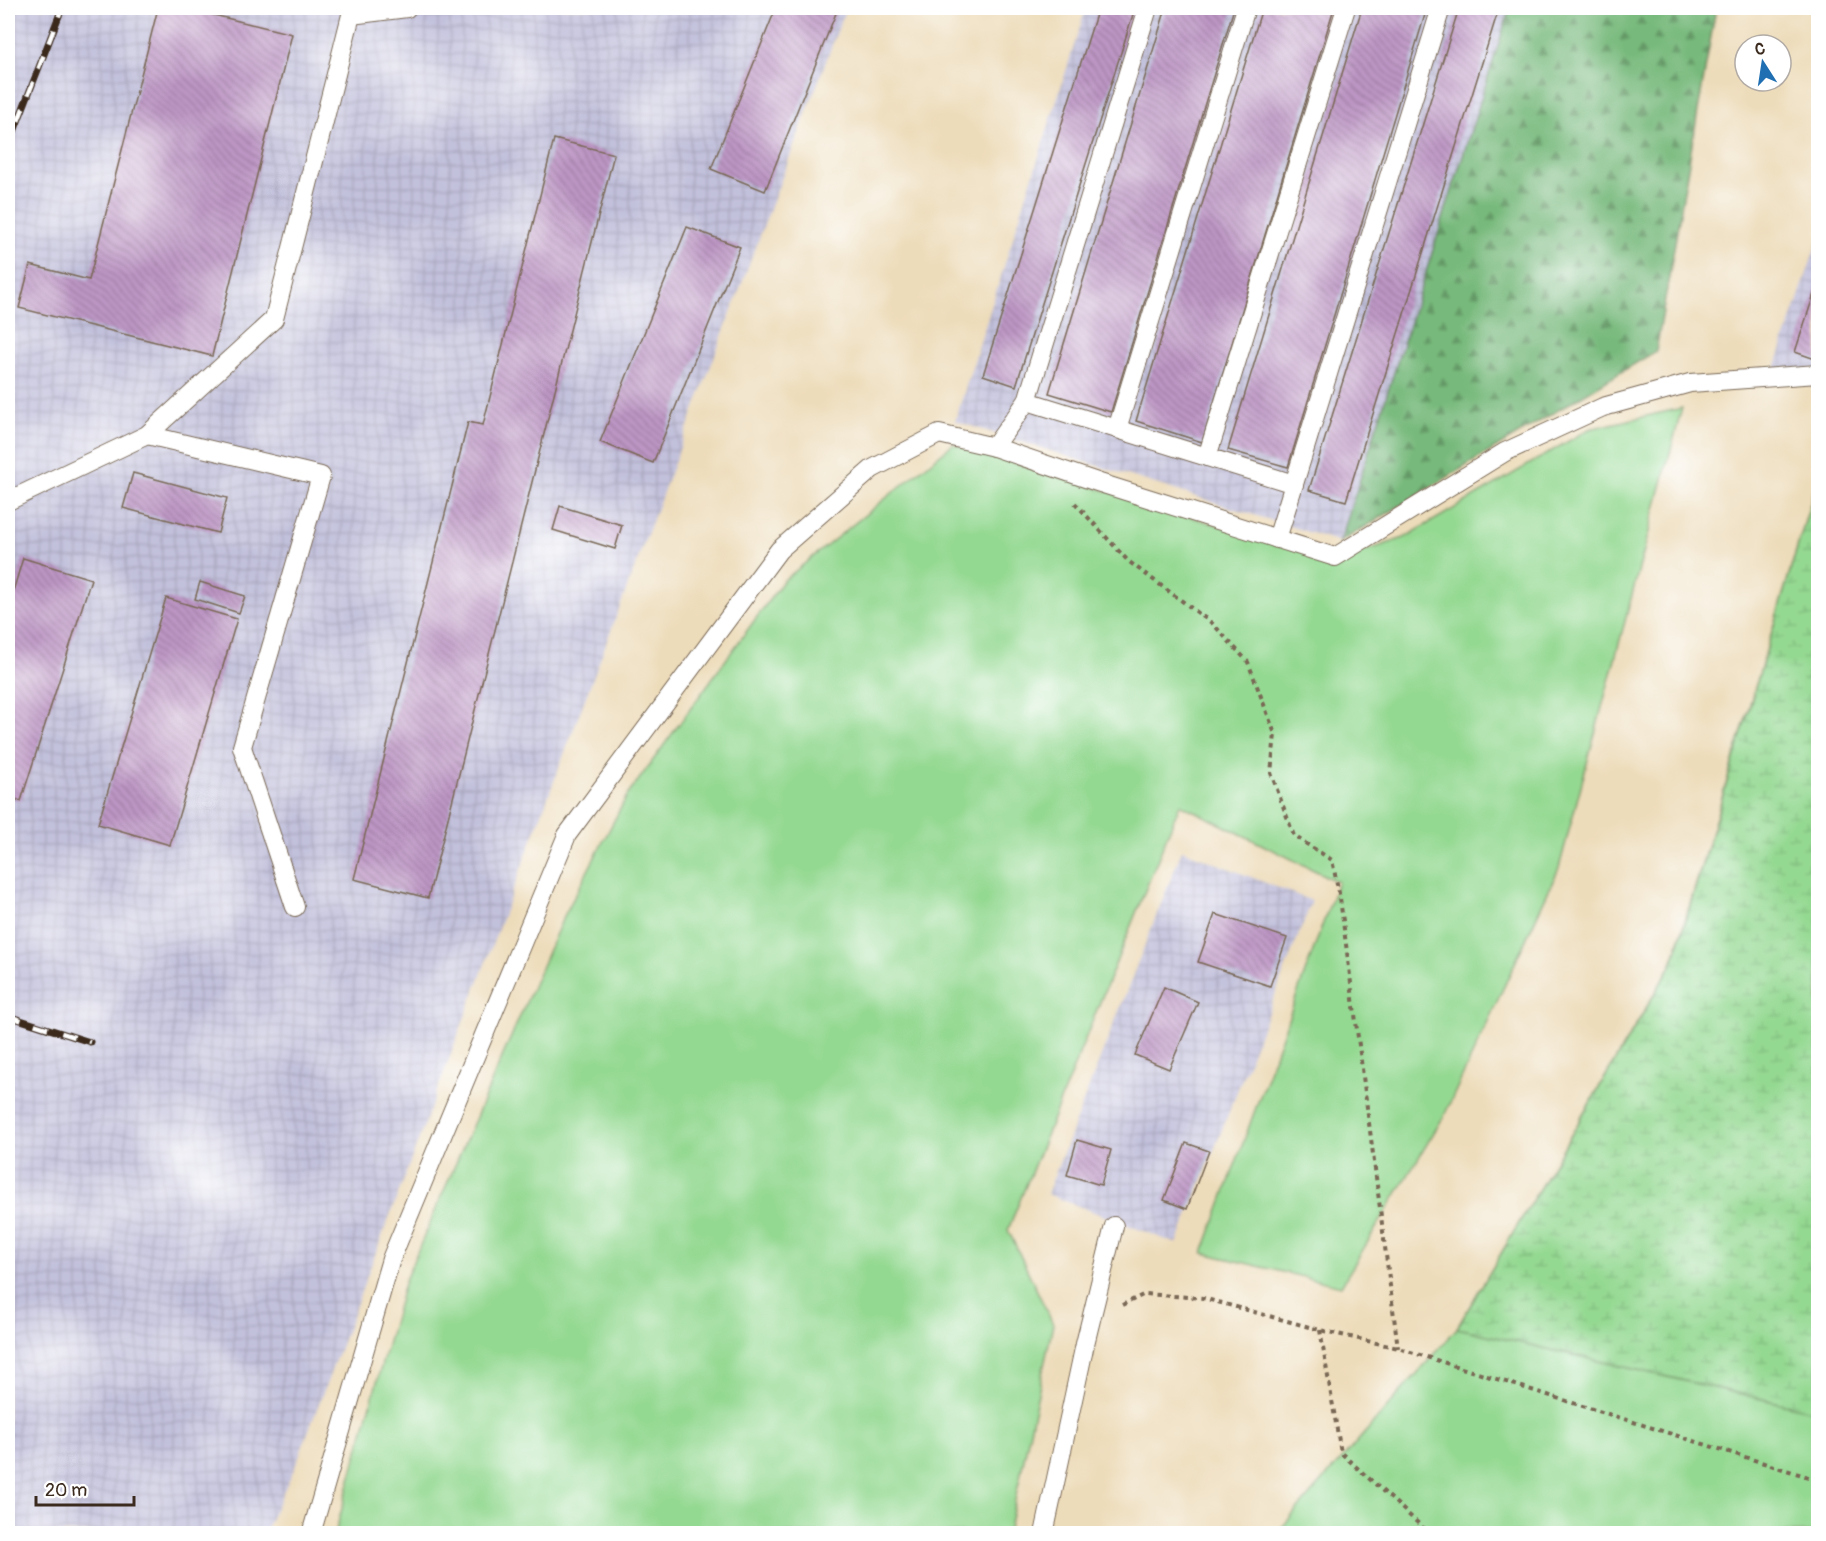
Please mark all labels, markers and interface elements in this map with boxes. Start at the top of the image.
north arrow [1733,33,1793,93]
text: С [1753,38,1767,60]
scale bar [36,1469,134,1507]
text: 20 m [45,1479,87,1502]

